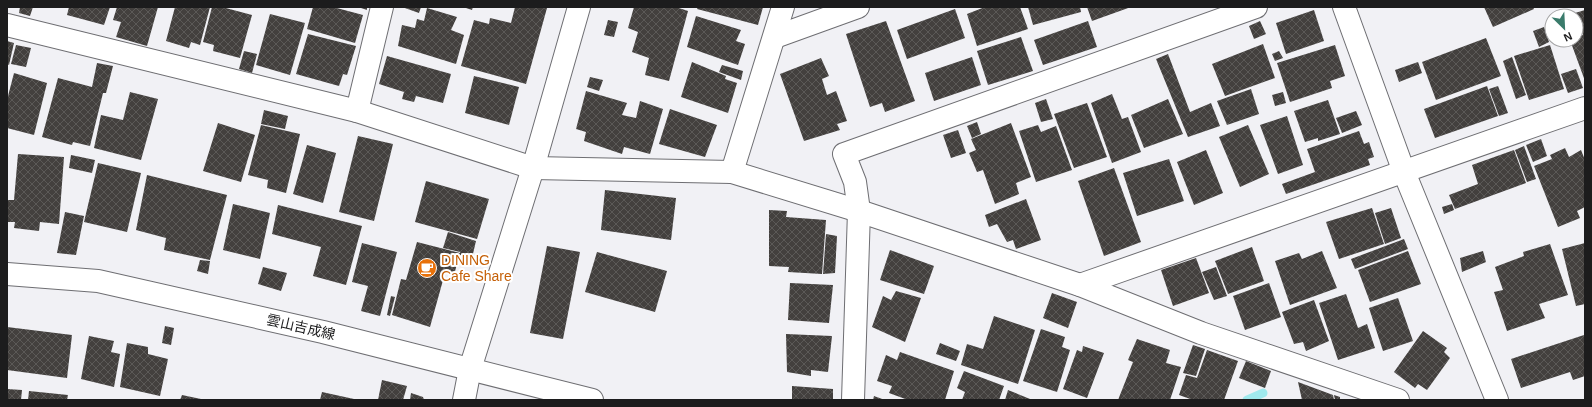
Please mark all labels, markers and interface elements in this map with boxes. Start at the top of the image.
north arrow [1544,8,1584,48]
text: N [1562,30,1574,44]
place label: DINING Cafe Share [441,252,512,284]
cafe icon: DINING Cafe Share [416,257,438,279]
street label: 雲山吉成線 [265,311,337,343]

